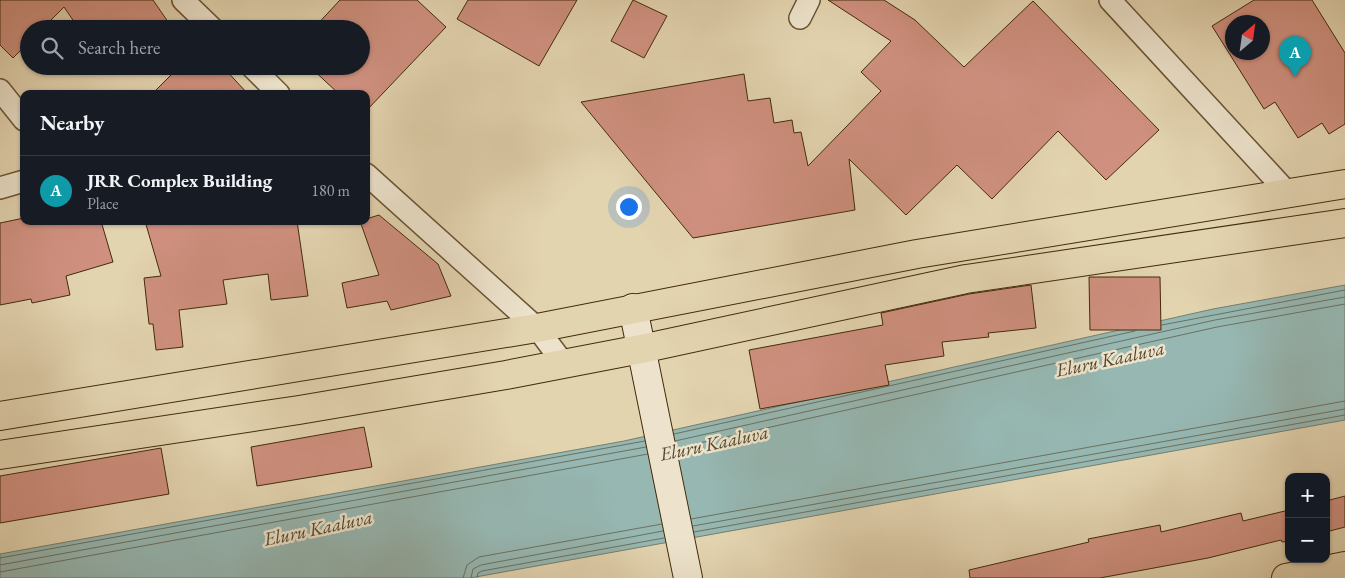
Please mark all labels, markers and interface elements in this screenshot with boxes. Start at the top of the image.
north arrow [1225,15,1270,60]
search box [20,20,370,75]
icon: search [38,34,66,62]
text: Search here [78,35,160,60]
pin: A [1279,36,1311,77]
text: Nearby [40,109,104,136]
text: JRR Complex Building [87,168,272,193]
text: A [50,180,62,201]
text: 180 m [311,180,350,201]
text: Place [87,193,119,214]
your location [616,194,642,220]
water label: Eluru Kaaluva [1053,335,1167,383]
water label: Eluru Kaaluva [657,419,771,467]
map controls [1285,473,1330,563]
button: + [1285,473,1330,518]
water label: Eluru Kaaluva [261,504,375,552]
button: − [1285,518,1330,563]

